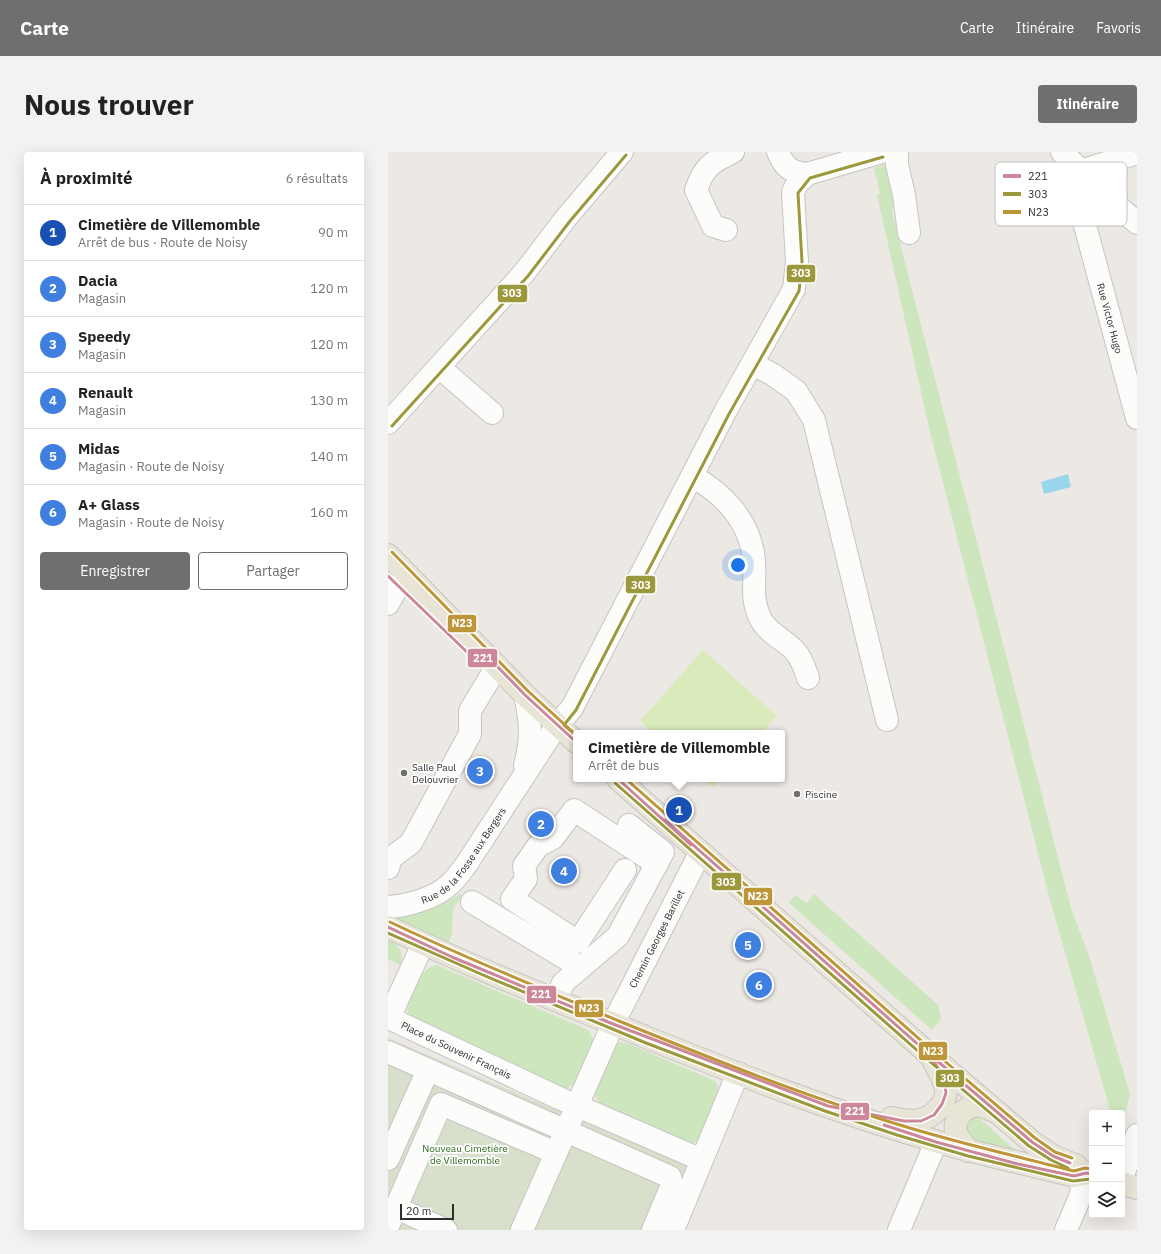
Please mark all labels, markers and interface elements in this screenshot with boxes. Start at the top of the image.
text: Carte [20,16,69,40]
text: Carte [960,19,994,37]
text: Itinéraire [1016,19,1074,37]
text: Favoris [1096,19,1141,37]
button: Itinéraire [1038,85,1137,123]
text: Nous trouver [24,86,194,123]
legend [995,162,1127,226]
text: À proximité [40,167,133,189]
text: 221 [1028,169,1048,183]
text: 6 résultats [286,170,348,187]
text: 303 [1028,187,1048,201]
text: N23 [1028,205,1049,219]
text: Cimetière de Villemomble [78,215,260,234]
text: 1 [49,224,57,241]
text: 90 m [318,224,348,241]
text: Arrêt de bus · Route de Noisy [78,234,248,251]
line badge: 303 [786,264,816,283]
text: 303 [791,266,811,280]
text: Dacia [78,271,118,290]
text: 2 [49,280,57,297]
text: 120 m [310,280,348,297]
street label: Rue Victor Hugo [1094,282,1125,355]
line badge: 303 [497,284,528,303]
text: 303 [502,286,522,300]
text: Magasin [78,290,126,307]
text: Speedy [78,327,130,346]
text: 3 [49,336,57,353]
text: 120 m [310,336,348,353]
text: Magasin [78,346,126,363]
text: Renault [78,383,133,402]
text: 4 [49,392,57,409]
text: 130 m [310,392,348,409]
text: Magasin [78,402,126,419]
text: Midas [78,439,120,458]
text: 5 [49,448,57,465]
text: 140 m [310,448,348,465]
text: Magasin · Route de Noisy [78,458,224,475]
text: A+ Glass [78,495,140,514]
text: 6 [49,504,57,521]
text: 160 m [310,504,348,521]
text: Magasin · Route de Noisy [78,514,224,531]
button: Enregistrer [40,552,190,590]
button: Partager [198,552,348,590]
your location [728,555,748,575]
line badge: 303 [625,575,656,594]
text: 303 [631,578,651,592]
line badge: N23 [447,614,477,633]
text: N23 [451,616,473,630]
line badge: 221 [467,648,498,668]
text: 221 [473,651,493,665]
popup [573,730,785,782]
text: Cimetière de Villemomble [588,738,770,757]
pin: 3 [467,756,493,786]
text: Arrêt de bus [588,757,659,774]
place label: Salle Paul Delouvrier [412,761,459,786]
marker: Salle Paul Delouvrier [399,768,409,778]
place label: Piscine [805,788,838,801]
marker: Piscine [792,789,802,799]
pin: 1 [666,795,692,825]
street label: Rue de la Fosse aux Bergers [419,805,509,907]
pin: 2 [528,809,554,839]
pin: 4 [551,856,577,886]
line badge: 303 [711,872,742,891]
text: 303 [716,875,736,889]
street label: Chemin Georges Barillet [626,887,688,990]
line badge: N23 [743,887,773,906]
text: N23 [747,889,769,903]
pin: 5 [735,930,761,960]
pin: 6 [746,970,772,1000]
line badge: 221 [526,985,557,1004]
text: 221 [531,987,551,1001]
line badge: N23 [574,999,604,1018]
text: N23 [578,1001,600,1015]
street label: Place du Souvenir Français [399,1019,514,1082]
line badge: N23 [918,1041,948,1061]
text: N23 [922,1044,944,1058]
line badge: 303 [935,1069,965,1088]
text: 303 [940,1071,960,1085]
line badge: 221 [840,1102,870,1121]
text: 221 [845,1104,865,1118]
map controls [1089,1110,1125,1218]
button: + [1089,1110,1125,1146]
park label: Nouveau Cimetière de Villemomble [422,1142,508,1167]
button: − [1089,1146,1125,1182]
button: layers [1089,1182,1125,1218]
scale bar [400,1202,454,1221]
text: 20 m [406,1204,431,1218]

